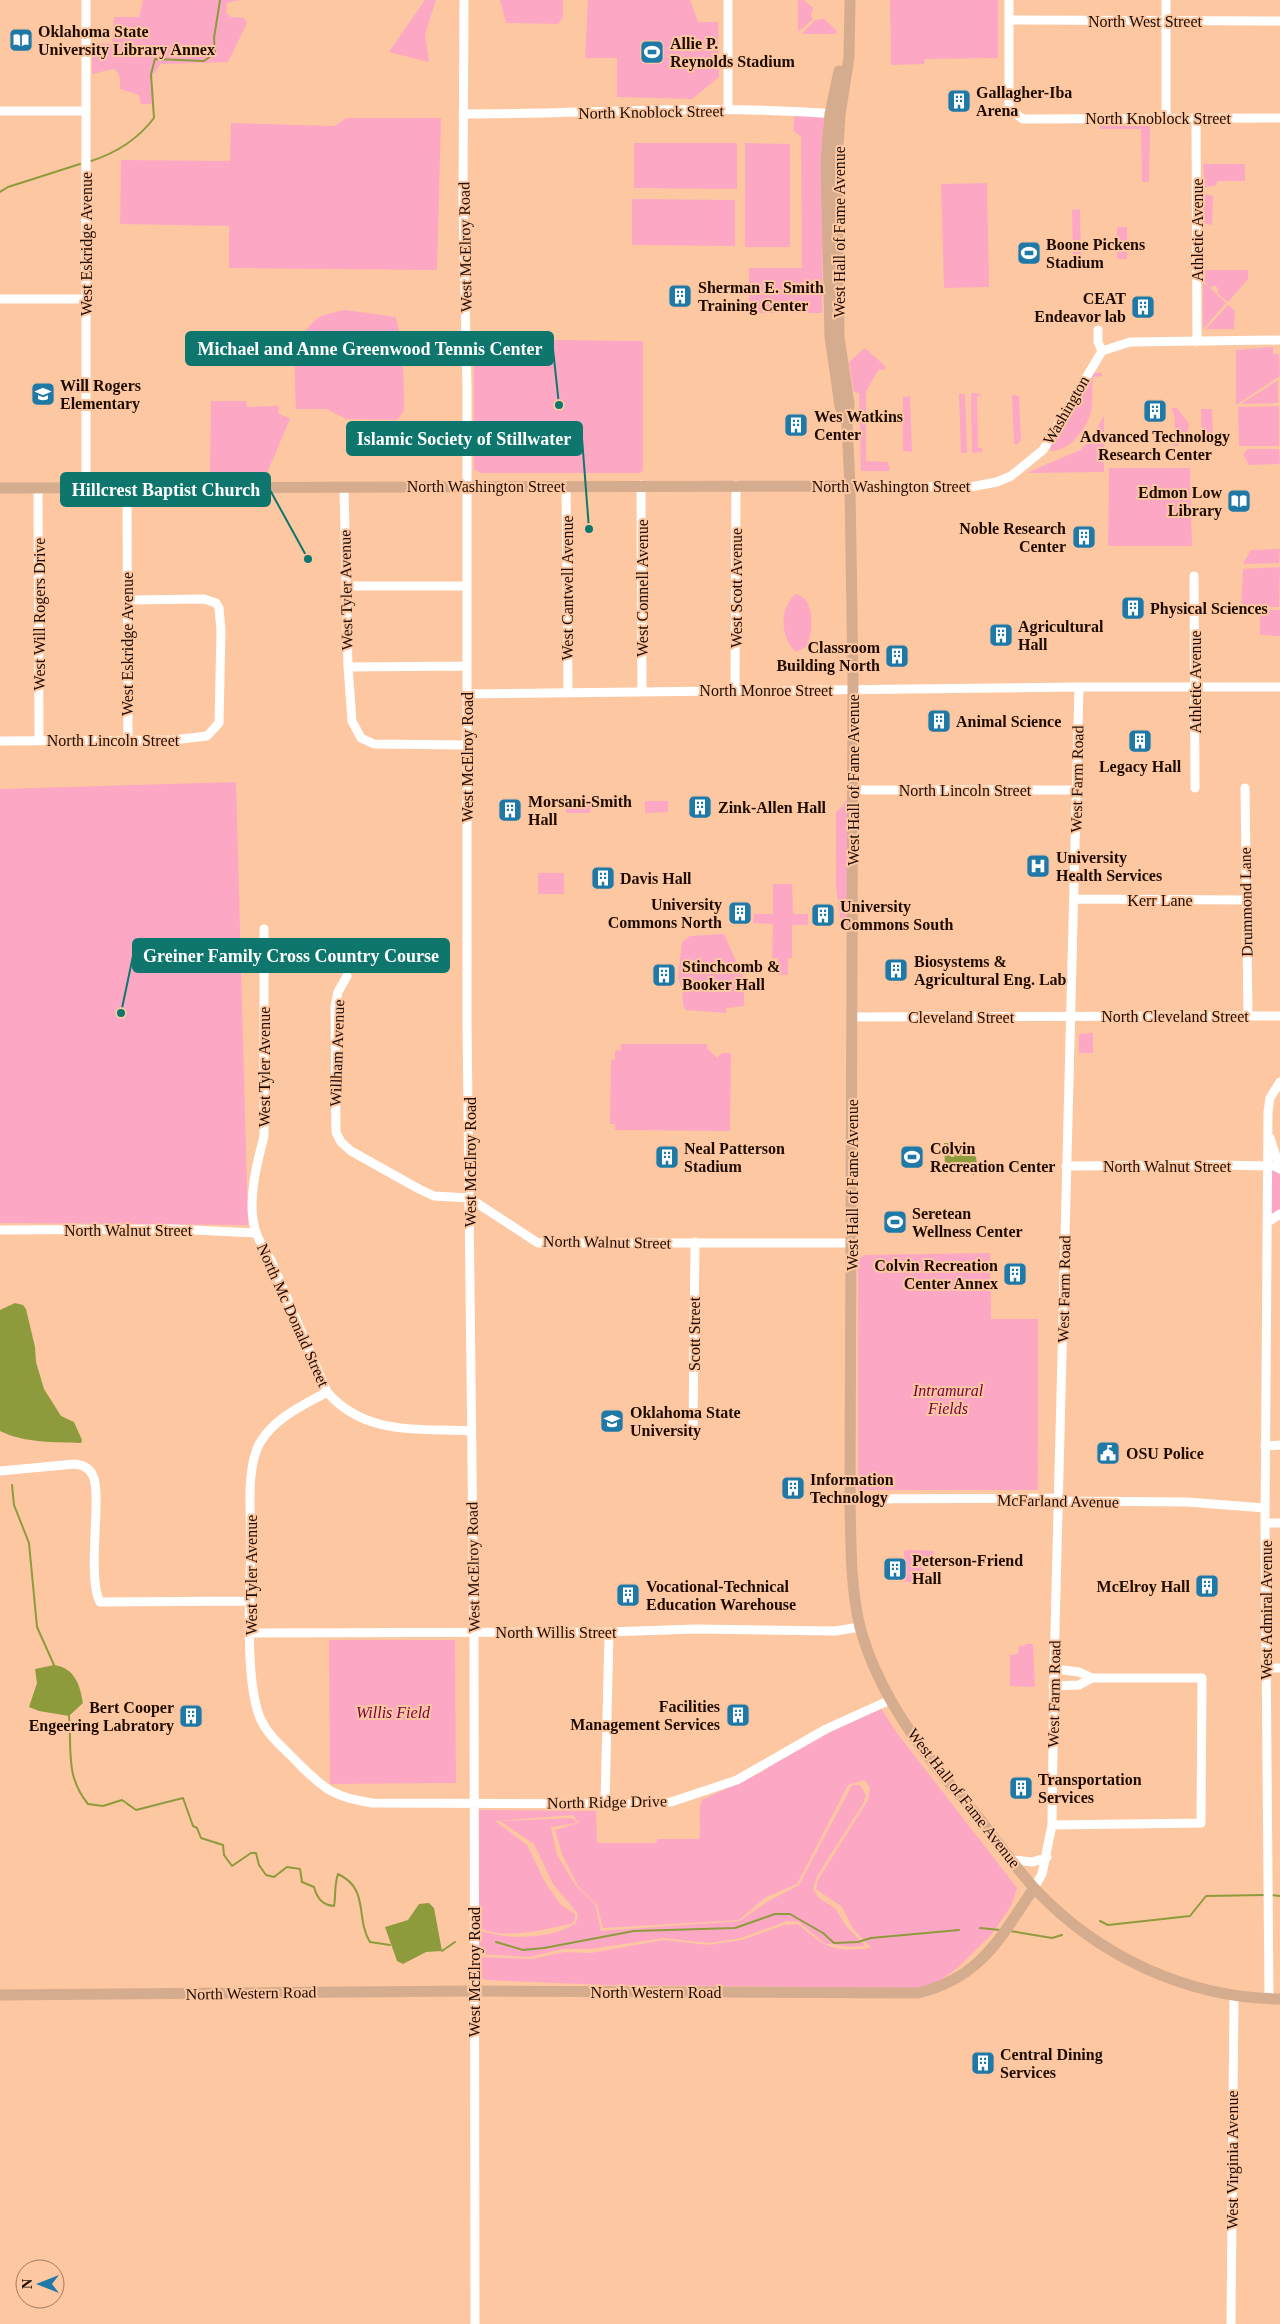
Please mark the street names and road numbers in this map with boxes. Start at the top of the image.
street label: North West Street [1088,13,1203,30]
street label: North Knoblock Street [578,102,725,122]
street label: North Knoblock Street [1085,110,1231,127]
street label: West Hall of Fame Avenue [831,146,848,318]
street label: West Eskridge Avenue [78,172,96,316]
street label: Athletic Avenue [1189,178,1206,282]
street label: West McElroy Road [455,182,476,312]
street label: Washington [1040,373,1093,448]
street label: North Washington Street [407,478,566,496]
street label: North Washington Street [812,478,971,496]
street label: West Cantwell Avenue [559,515,576,661]
street label: West Connell Avenue [634,519,651,657]
street label: West Scott Avenue [728,528,745,648]
street label: West Tyler Avenue [336,530,357,650]
street label: West Will Rogers Drive [31,538,49,690]
street label: West Eskridge Avenue [119,572,137,716]
street label: Athletic Avenue [1187,630,1204,734]
street label: North Monroe Street [699,682,833,699]
street label: West McElroy Road [459,692,477,822]
street label: West Hall of Fame Avenue [845,694,862,866]
street label: West Farm Road [1068,725,1086,833]
street label: North Lincoln Street [47,732,180,749]
street label: North Lincoln Street [899,782,1032,799]
street label: Drummond Lane [1237,847,1255,957]
street label: Kerr Lane [1127,892,1193,909]
street label: Willham Avenue [327,999,347,1107]
street label: West Tyler Avenue [256,1007,274,1127]
street label: North Cleveland Street [1101,1008,1249,1025]
street label: Cleveland Street [908,1009,1015,1026]
street label: West McElroy Road [462,1097,480,1227]
street label: West Hall of Fame Avenue [844,1099,861,1271]
street label: North Walnut Street [1103,1158,1232,1175]
street label: North Walnut Street [64,1222,193,1239]
street label: North Walnut Street [543,1232,672,1252]
street label: West Farm Road [1055,1235,1073,1343]
street label: North Mc Donald Street [254,1241,333,1390]
street label: Scott Street [686,1296,703,1371]
street label: McFarland Avenue [997,1491,1119,1511]
street label: West McElroy Road [463,1502,484,1632]
street label: West Tyler Avenue [243,1515,261,1635]
street label: West Admiral Avenue [1258,1540,1275,1680]
street label: North Willis Street [496,1624,617,1641]
street label: West Farm Road [1045,1640,1063,1748]
street label: West Hall of Fame Avenue [904,1725,1024,1871]
street label: North Ridge Drive [547,1792,667,1813]
street label: West McElroy Road [466,1907,484,2037]
street label: North Western Road [185,1983,317,2003]
street label: North Western Road [591,1984,721,2001]
street label: West Virginia Avenue [1224,2090,1242,2230]

